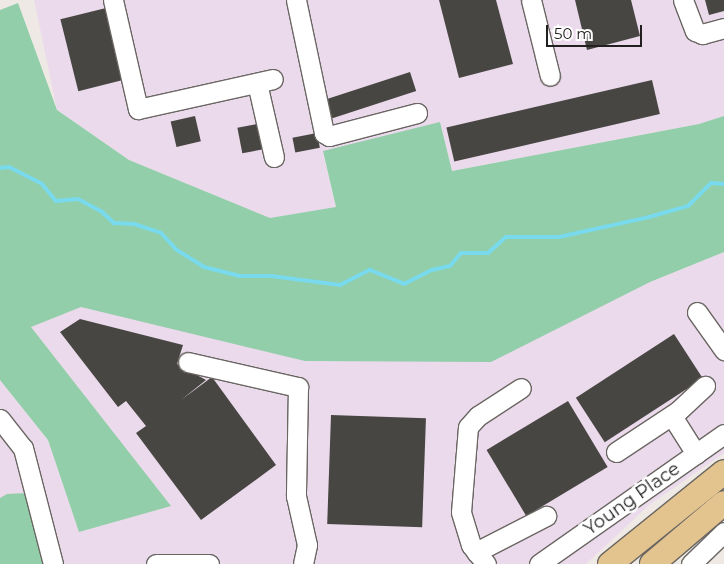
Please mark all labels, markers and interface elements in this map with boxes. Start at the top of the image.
scale bar [549,15,645,47]
text: 50 m [554,24,592,43]
street label: Young Place [580,458,684,540]

